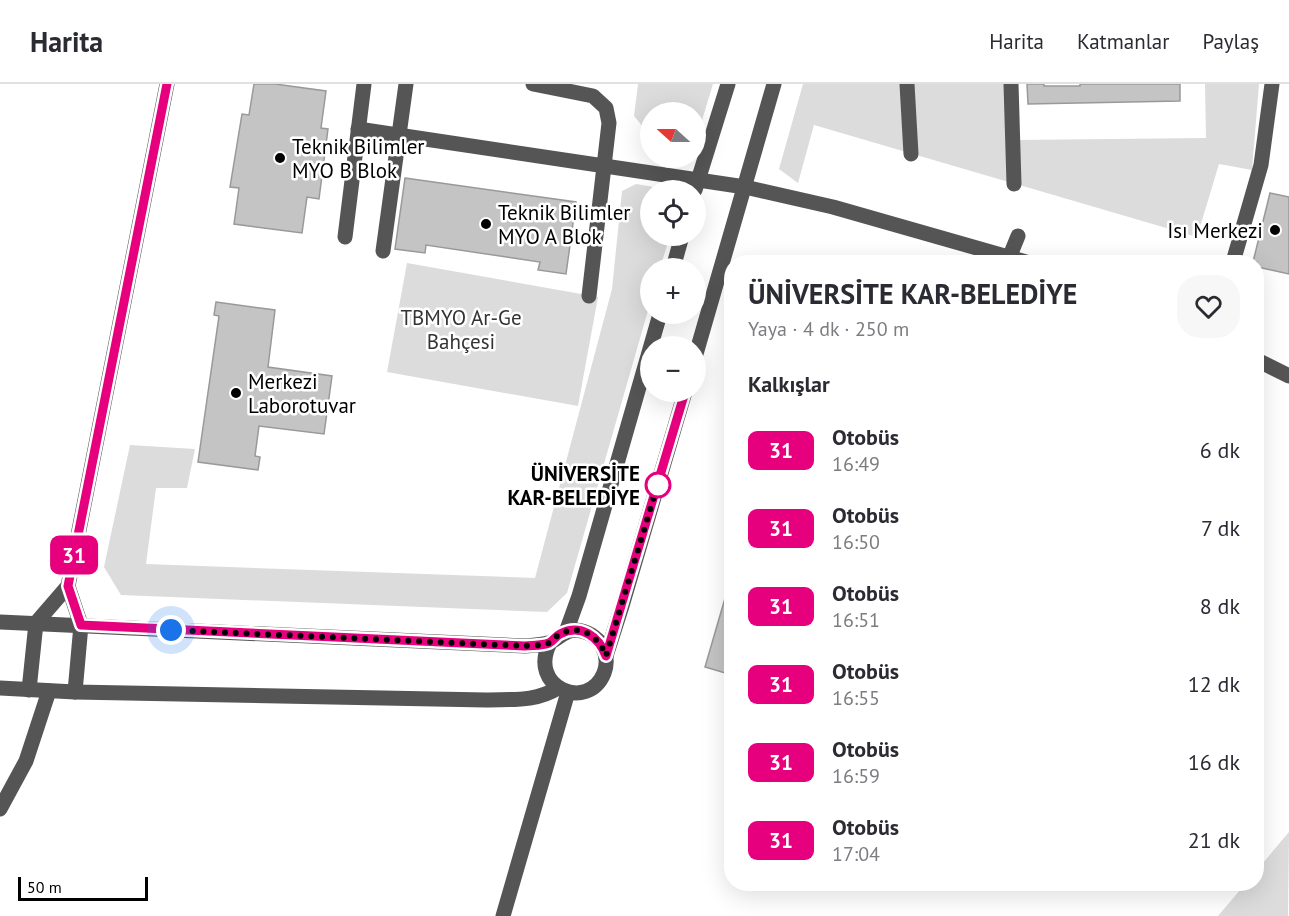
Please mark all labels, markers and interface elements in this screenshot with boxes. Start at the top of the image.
text: Harita [30,23,103,60]
text: Harita [989,28,1044,55]
text: Katmanlar [1077,28,1169,55]
text: Paylaş [1202,28,1259,55]
north arrow [640,102,706,168]
map controls [640,102,706,402]
place label: Teknik Bilimler MYO B Blok [292,133,425,184]
marker: Teknik Bilimler MYO B Blok [273,151,287,165]
button: locate [640,180,706,246]
place label: Teknik Bilimler MYO A Blok [498,199,631,250]
marker: Teknik Bilimler MYO A Blok [479,217,493,231]
place label: Isı Merkezi [1167,217,1263,244]
marker: Isı Merkezi [1268,223,1282,237]
button: + [640,258,706,324]
text: ÜNİVERSİTE KAR-BELEDİYE [748,275,1077,312]
button: heart [1177,275,1240,338]
park label: TBMYO Ar-Ge Bahçesi [400,304,522,355]
text: Yaya · 4 dk · 250 m [748,316,909,342]
button: − [640,336,706,402]
place label: Merkezi Laborotuvar [248,368,356,419]
text: Kalkışlar [748,370,830,398]
marker: Merkezi Laborotuvar [229,386,243,400]
text: Otobüs [832,423,899,451]
text: 6 dk [1200,436,1240,464]
text: 31 [769,437,793,464]
text: 16:49 [832,451,880,477]
place label: ÜNİVERSİTE KAR-BELEDİYE [507,460,640,511]
marker: ÜNİVERSİTE KAR-BELEDİYE [645,472,671,498]
text: Otobüs [832,501,899,529]
text: 7 dk [1201,514,1240,542]
text: 31 [769,515,793,542]
text: 16:50 [832,529,880,555]
line badge: 31 [47,536,101,574]
text: 31 [62,542,86,569]
text: Otobüs [832,579,899,607]
text: 8 dk [1200,592,1240,620]
text: 31 [769,593,793,620]
text: 16:51 [832,607,880,633]
your location [156,615,186,645]
text: Otobüs [832,657,899,685]
text: 12 dk [1188,670,1240,698]
text: 31 [769,671,793,698]
text: 16:55 [832,685,880,711]
text: Otobüs [832,735,899,763]
text: 16 dk [1188,748,1240,776]
text: 31 [769,749,793,776]
text: 16:59 [832,763,880,789]
text: Otobüs [832,813,899,841]
text: 21 dk [1188,826,1240,854]
text: 31 [769,827,793,854]
text: 17:04 [832,841,880,867]
scale bar [18,874,148,902]
text: 50 m [27,877,62,897]

